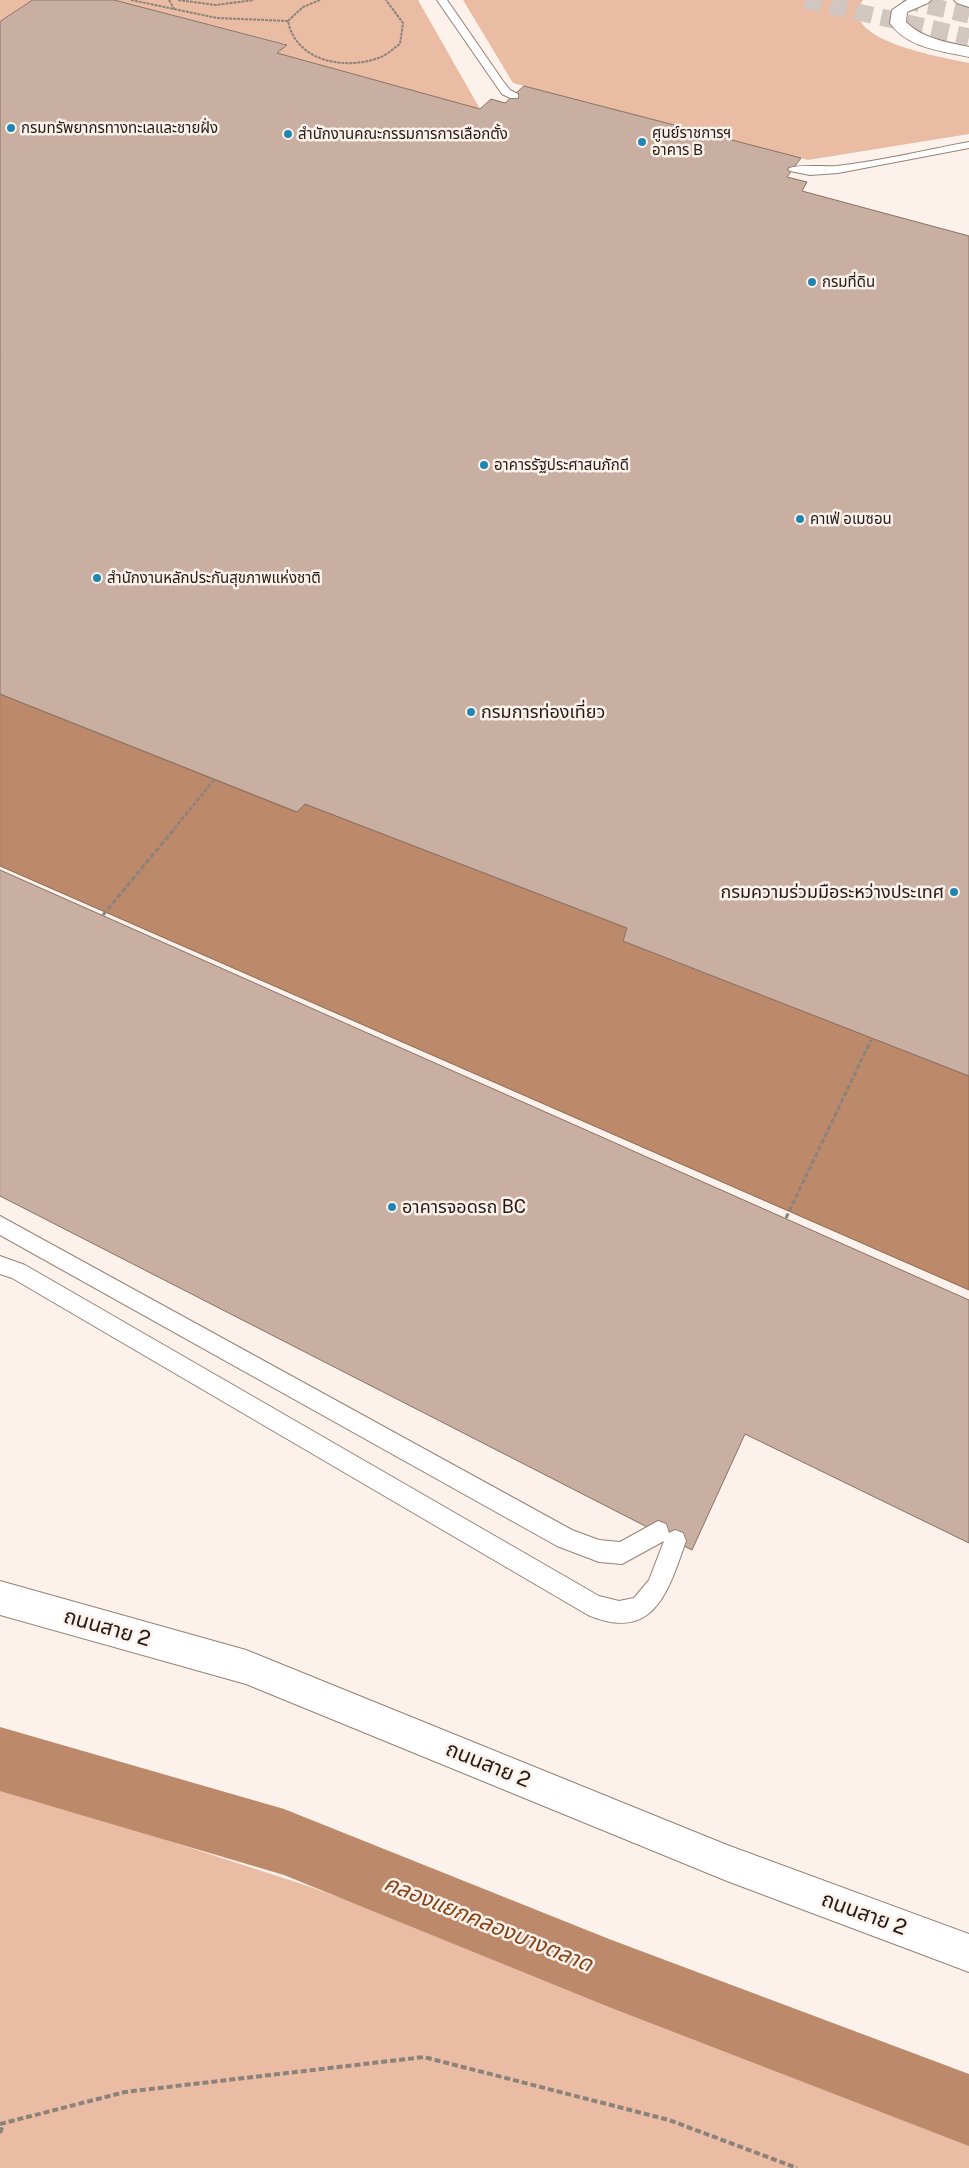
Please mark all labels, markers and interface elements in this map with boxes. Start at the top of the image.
place label: กรมทรัพยากรทางทะเลและชายฝั่ง [21,119,218,137]
marker: กรมทรัพยากรทางทะเลและชายฝั่ง [5,122,17,134]
place label: ศูนย์ราชการฯ อาคาร B [652,124,731,159]
place label: สำนักงานคณะกรรมการการเลือกตั้ง [298,125,508,143]
marker: สำนักงานคณะกรรมการการเลือกตั้ง [282,128,294,140]
marker: ศูนย์ราชการฯ อาคาร B [636,136,648,148]
place label: กรมที่ดิน [822,273,875,291]
marker: กรมที่ดิน [806,276,818,288]
place label: อาคารรัฐประศาสนภักดี [494,456,629,474]
marker: อาคารรัฐประศาสนภักดี [478,459,490,471]
place label: คาเฟ่ อเมซอน [810,510,892,528]
marker: คาเฟ่ อเมซอน [794,513,806,525]
place label: สำนักงานหลักประกันสุขภาพแห่งชาติ [107,569,321,587]
marker: สำนักงานหลักประกันสุขภาพแห่งชาติ [91,572,103,584]
place label: กรมการท่องเที่ยว [481,701,605,723]
marker: กรมการท่องเที่ยว [465,706,477,718]
place label: กรมความร่วมมือระหว่างประเทศ [720,881,944,903]
marker: กรมความร่วมมือระหว่างประเทศ [948,886,960,898]
place label: อาคารจอดรถ BC [402,1196,526,1218]
marker: อาคารจอดรถ BC [386,1201,398,1213]
street label: ถนนสาย 2 [61,1604,153,1652]
street label: ถนนสาย 2 [442,1737,534,1793]
water label: คลองแยกคลองบางตลาด [380,1870,596,1978]
street label: ถนนสาย 2 [818,1887,910,1941]

